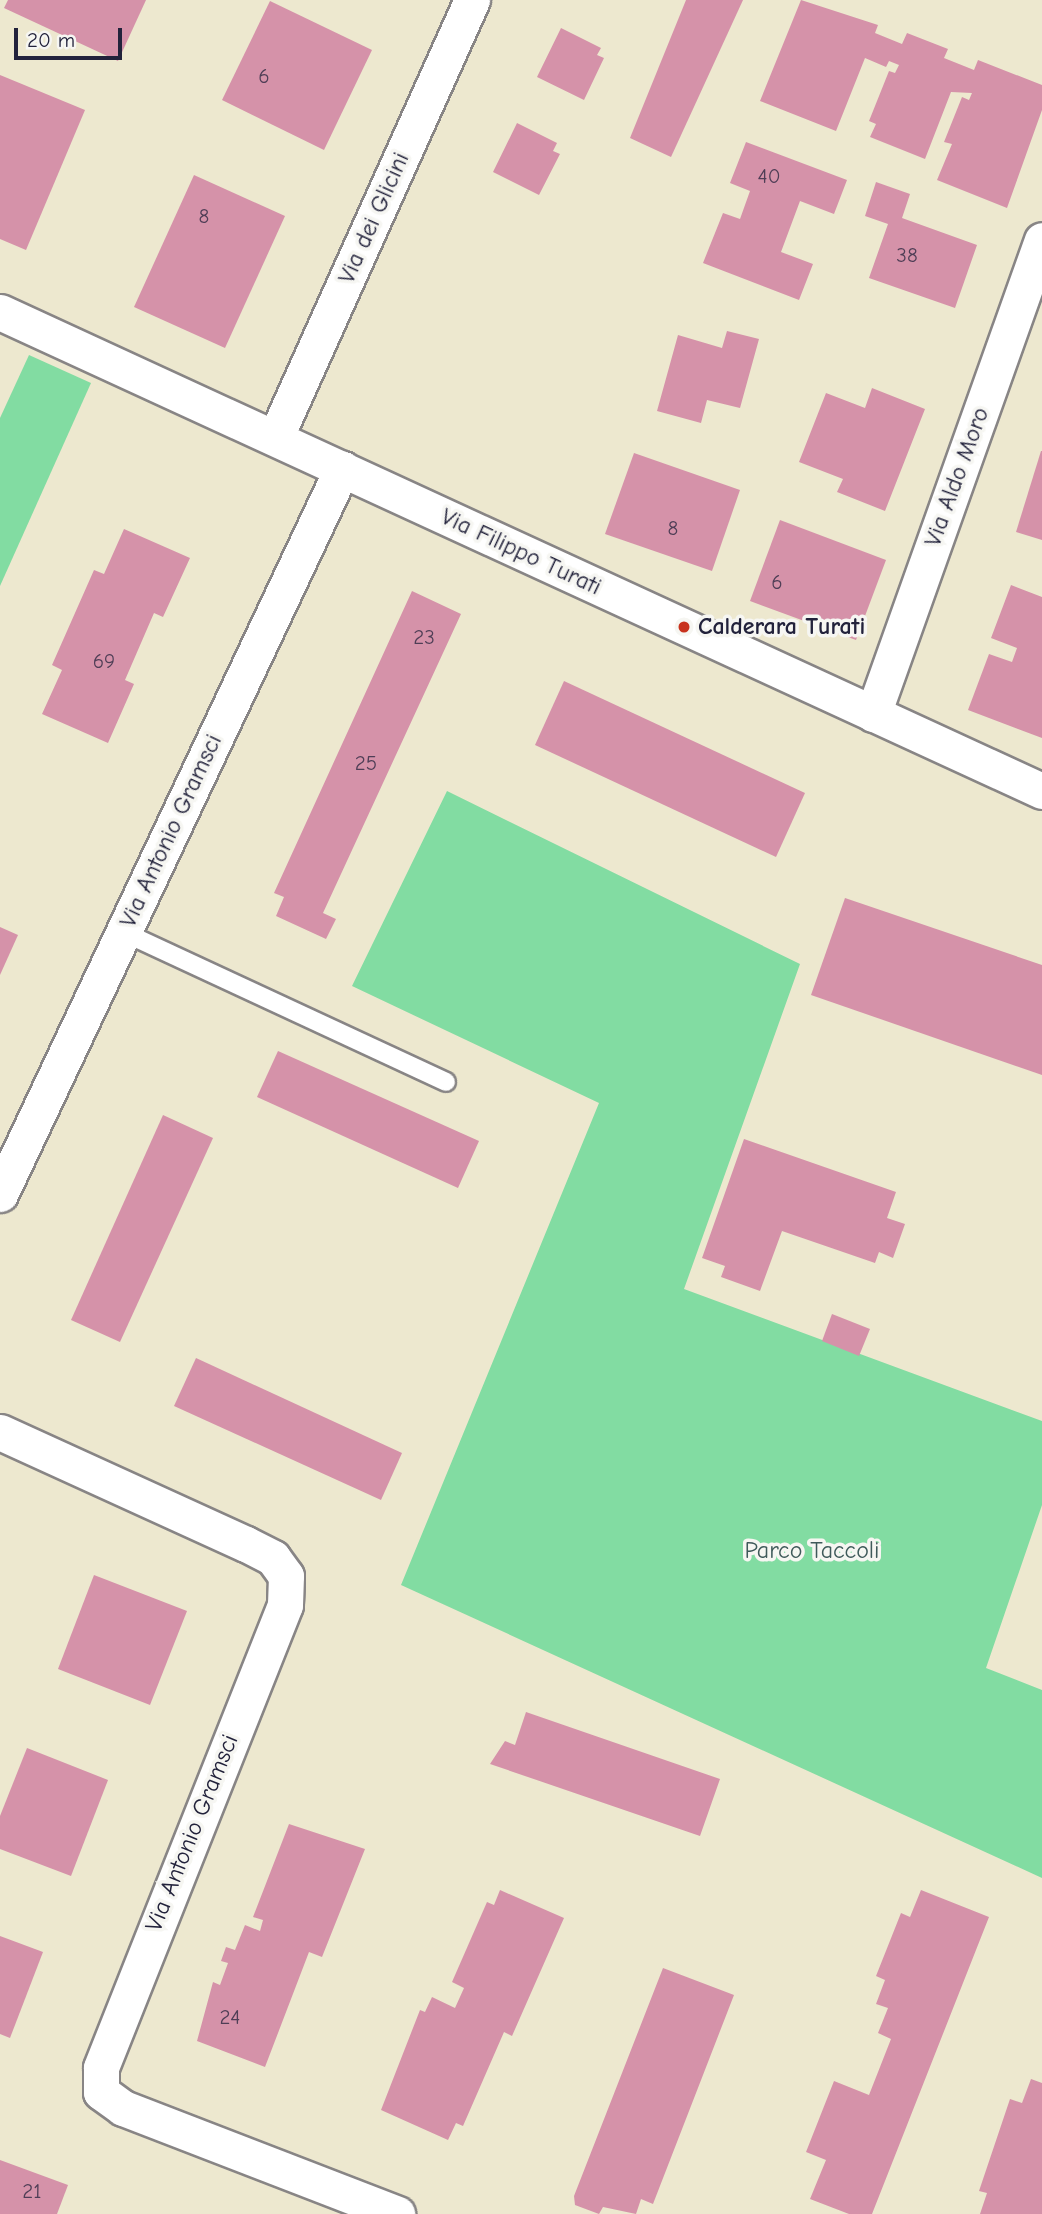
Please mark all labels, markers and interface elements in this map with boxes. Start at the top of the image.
scale bar [18,14,126,58]
text: 20 m [27,28,75,52]
house number: 6 [258,63,270,89]
street label: Via dei Glicini [332,148,416,288]
house number: 40 [758,163,780,189]
house number: 8 [199,203,209,229]
house number: 38 [896,242,918,268]
street label: Via Aldo Moro [919,403,995,551]
street label: Via Filippo Turati [436,502,606,602]
house number: 8 [668,515,678,541]
house number: 6 [771,569,783,595]
place label: Calderara Turati [698,613,865,641]
marker: Calderara Turati [676,619,692,635]
house number: 23 [413,624,435,650]
house number: 69 [93,648,115,674]
street label: Via Antonio Gramsci [114,730,228,932]
house number: 25 [355,750,377,776]
park label: Parco Taccoli [744,1537,880,1565]
street label: Via Antonio Gramsci [139,1730,245,1936]
house number: 24 [219,2004,241,2030]
house number: 21 [22,2178,42,2204]

